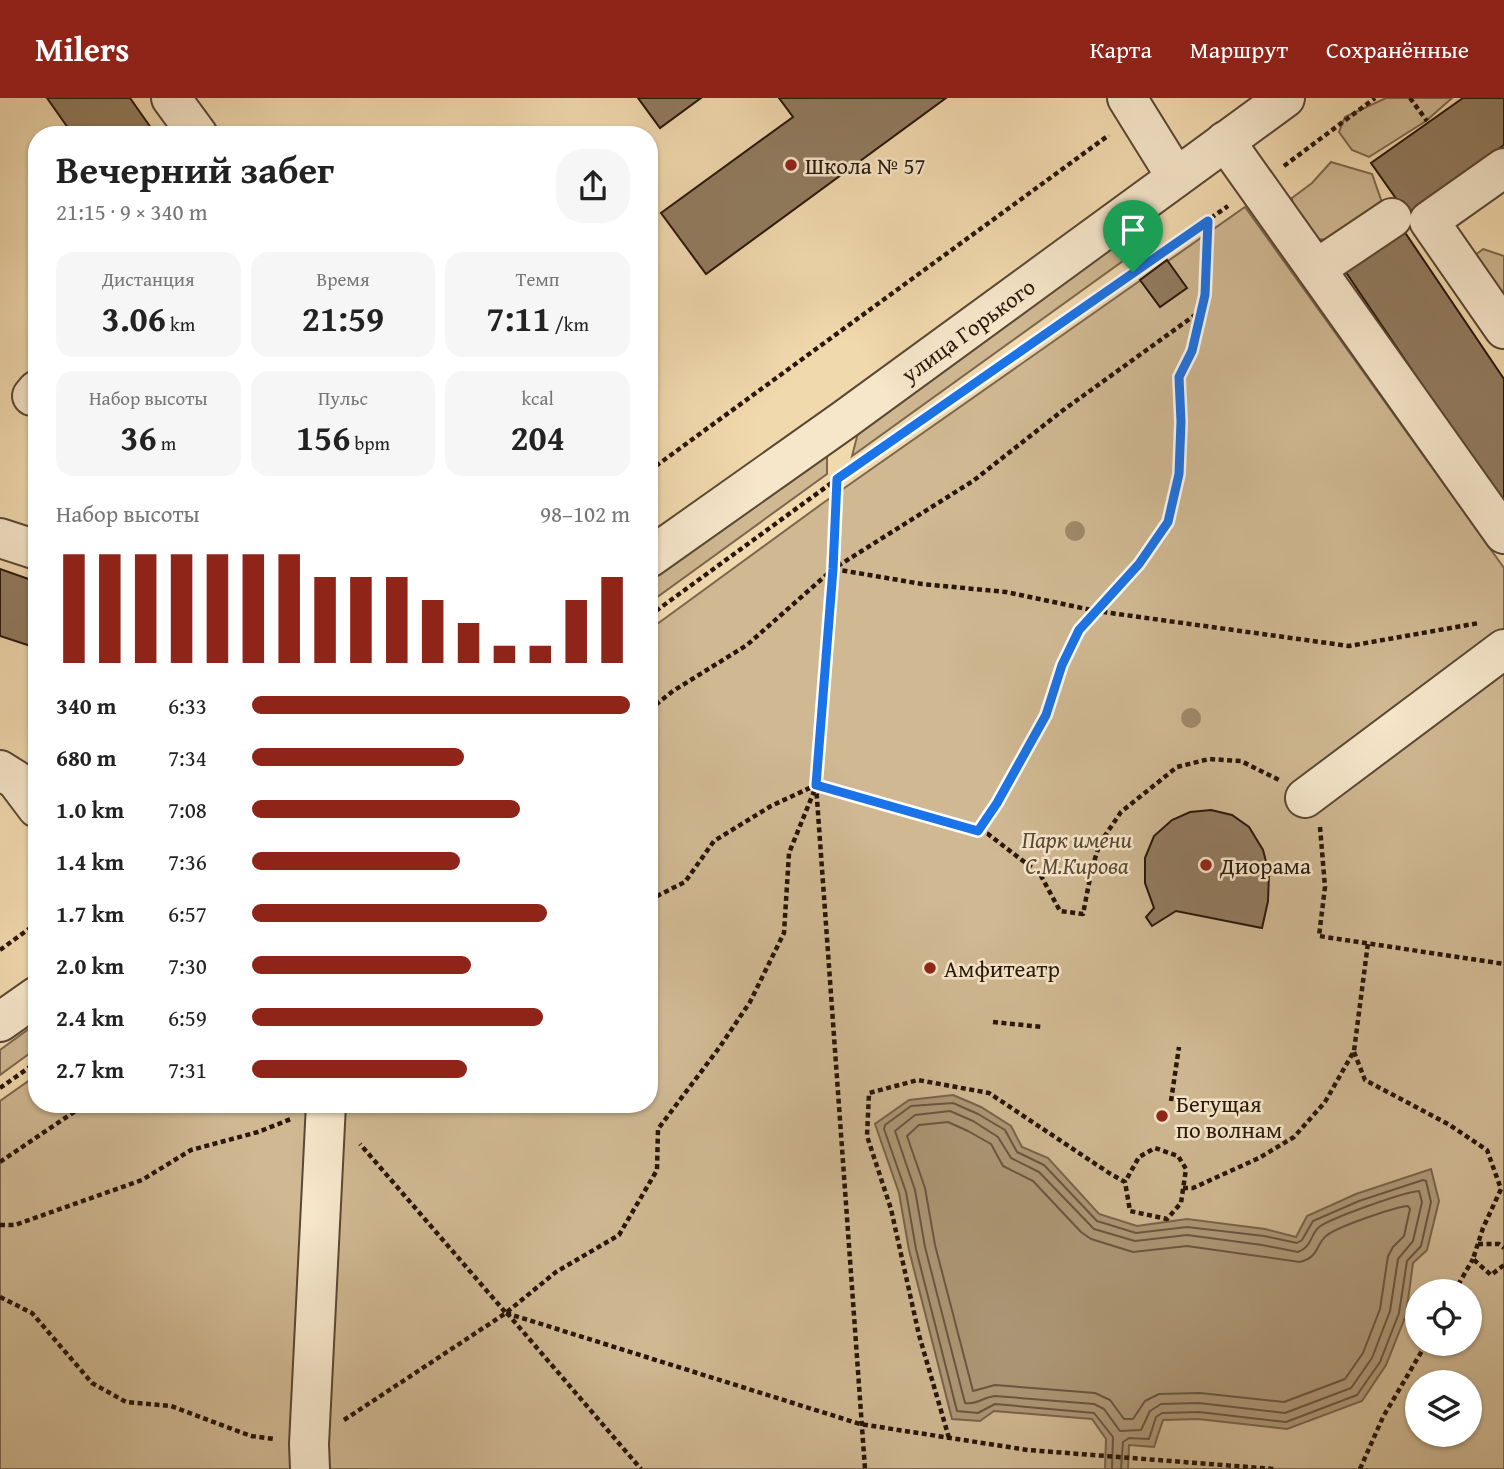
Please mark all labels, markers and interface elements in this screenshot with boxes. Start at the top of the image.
text: Milers [35,25,129,73]
text: Карта [1090,32,1152,67]
text: Маршрут [1190,32,1288,67]
text: Сохранённые [1326,32,1469,67]
text: Вечерний забег [56,141,334,197]
button: share [556,149,630,223]
place label: Школа № 57 [805,149,926,182]
marker: Школа № 57 [783,157,799,173]
text: 21:15 · 9 × 340 m [56,195,208,228]
pin [1103,200,1163,272]
icon: arrive [1114,211,1152,249]
text: Дистанция [102,265,195,293]
text: Время [316,265,370,293]
text: Темп [516,265,560,293]
street label: улица Горького [893,270,1041,390]
text: 3.06 [102,293,166,344]
text: 21:59 [302,293,384,344]
text: 7:11 [486,293,551,344]
text: km [166,310,195,338]
text: /km [551,310,589,338]
text: Набор высоты [89,384,208,412]
text: Пульс [318,384,368,412]
text: kcal [521,384,554,412]
text: 36 [120,412,157,463]
text: 156 [296,412,350,463]
text: 204 [510,412,565,463]
text: m [157,429,176,457]
text: bpm [350,429,390,457]
text: Набор высоты [56,497,200,530]
text: 98–102 m [540,497,630,530]
text: 340 m [56,689,117,722]
text: 6:33 [168,689,207,722]
text: 680 m [56,741,117,774]
text: 7:34 [168,741,207,774]
text: 1.0 km [56,793,124,826]
text: 7:08 [168,793,207,826]
park label: Парк имени С.М.Кирова [1022,823,1133,882]
text: 1.4 km [56,845,124,878]
text: 7:36 [168,845,207,878]
place label: Диорама [1219,849,1311,882]
marker: Диорама [1198,857,1214,873]
text: 1.7 km [56,897,124,930]
text: 6:57 [168,897,207,930]
text: 2.0 km [56,949,124,982]
text: 7:30 [168,949,207,982]
place label: Амфитеатр [944,952,1060,985]
marker: Амфитеатр [922,960,938,976]
text: 2.4 km [56,1001,124,1034]
text: 6:59 [168,1001,207,1034]
text: 2.7 km [56,1053,124,1086]
text: 7:31 [168,1053,207,1086]
place label: Бегущая по волнам [1176,1087,1282,1146]
marker: Бегущая по волнам [1154,1108,1170,1124]
map controls [1405,1279,1482,1447]
button: locate [1405,1279,1482,1356]
button: layers [1405,1370,1482,1447]

